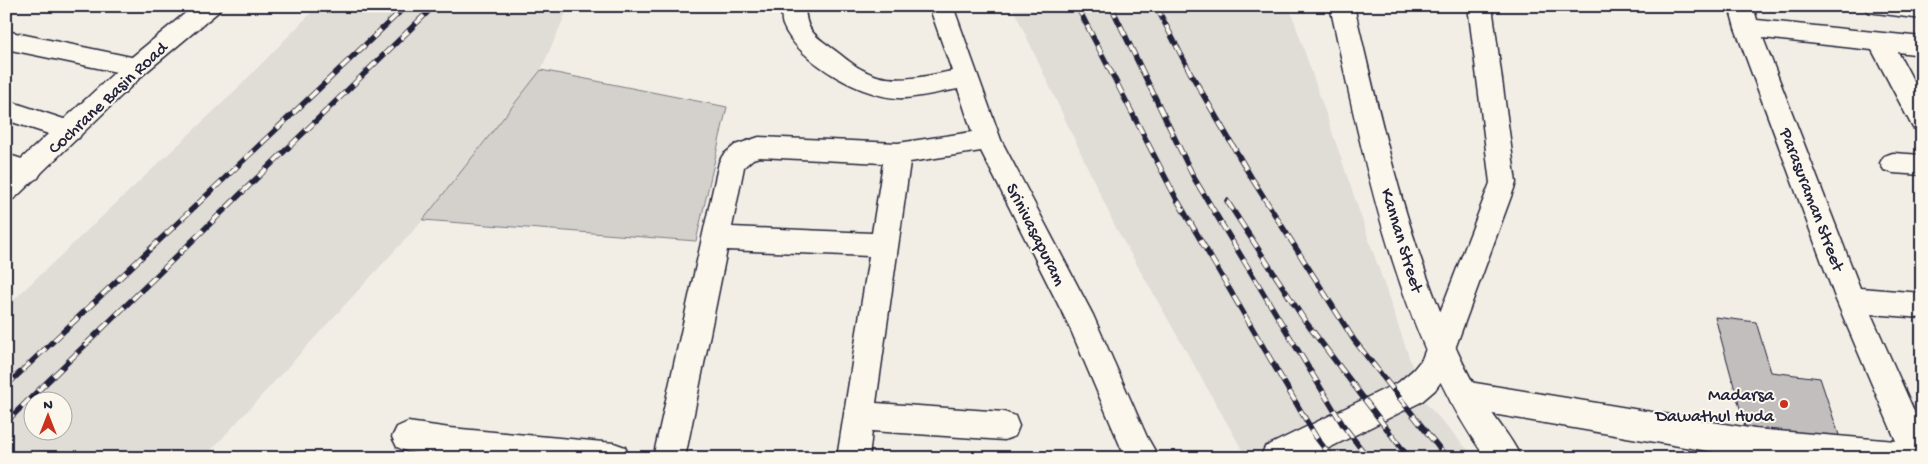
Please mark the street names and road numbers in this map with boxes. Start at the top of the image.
street label: Cochrane Basin Road [45,37,174,159]
street label: Parasuraman Street [1773,125,1848,276]
street label: Srinivasapuram [1000,180,1070,290]
street label: Kannan Street [1375,186,1427,297]

